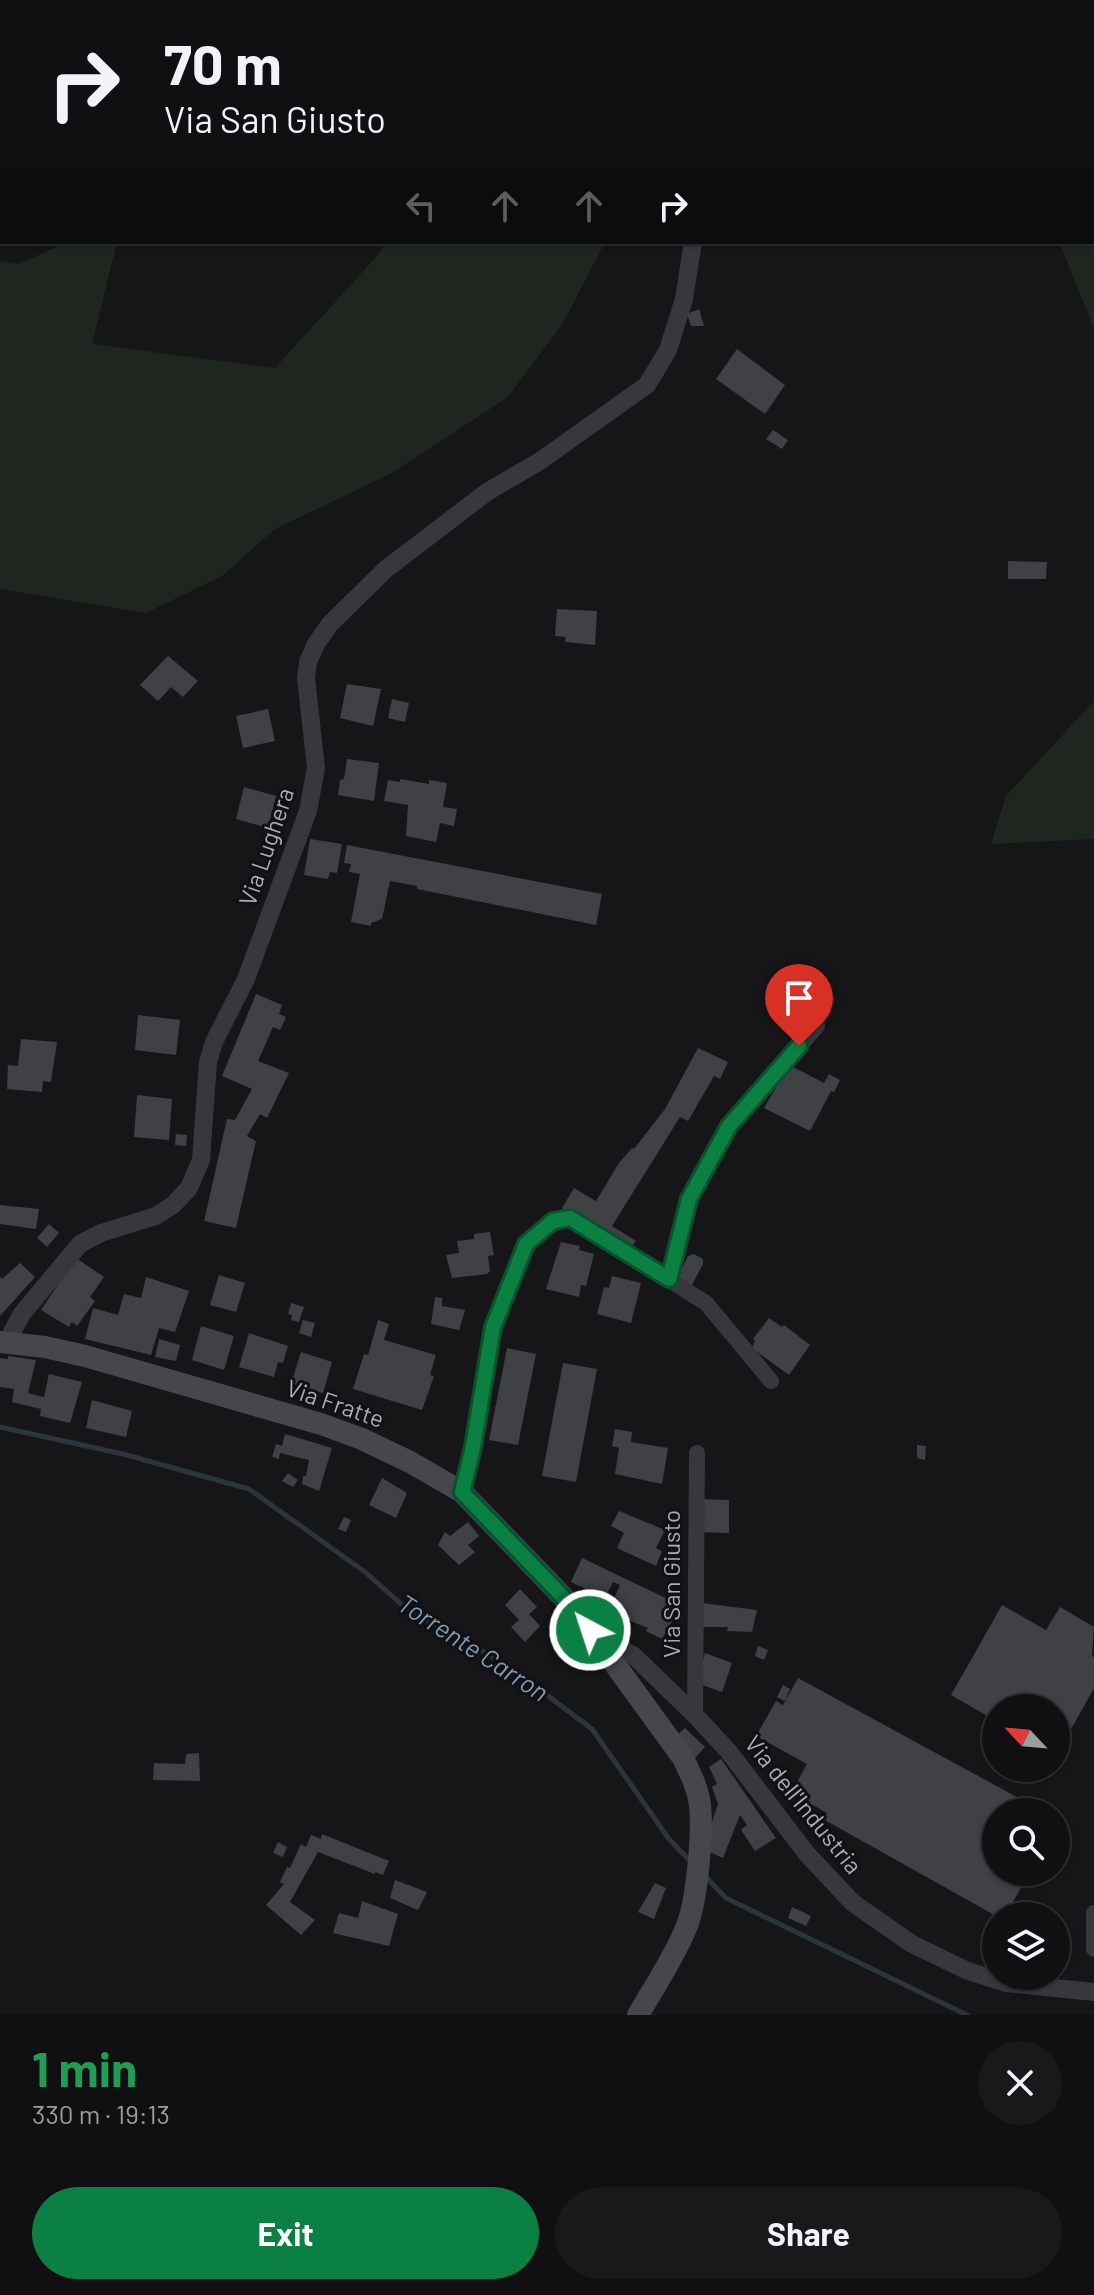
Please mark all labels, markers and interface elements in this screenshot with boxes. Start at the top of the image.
text: 70 m [164,29,282,96]
icon: right [32,32,136,136]
text: Via San Giusto [164,97,386,140]
icon: left [399,184,443,228]
icon: ahead [483,184,527,228]
icon: ahead [567,184,611,228]
icon: right [651,184,695,228]
street label: Via Lughera [232,784,299,909]
pin [765,964,833,1046]
icon: arrive [777,976,821,1020]
street label: Via Fratte [283,1372,388,1433]
street label: Via San Giusto [656,1510,685,1658]
water label: Torrente Carron [393,1587,555,1707]
position arrow [548,1588,632,1672]
north arrow [982,1694,1070,1782]
map controls [982,1694,1070,1990]
street label: Via dell'Industria [739,1729,869,1879]
button: search [982,1798,1070,1886]
button: layers [982,1902,1070,1990]
text: 1 min [32,2039,137,2097]
button: close [978,2041,1062,2125]
text: 330 m · 19:13 [32,2098,170,2129]
button: Exit [32,2187,539,2279]
button: Share [555,2187,1062,2279]

